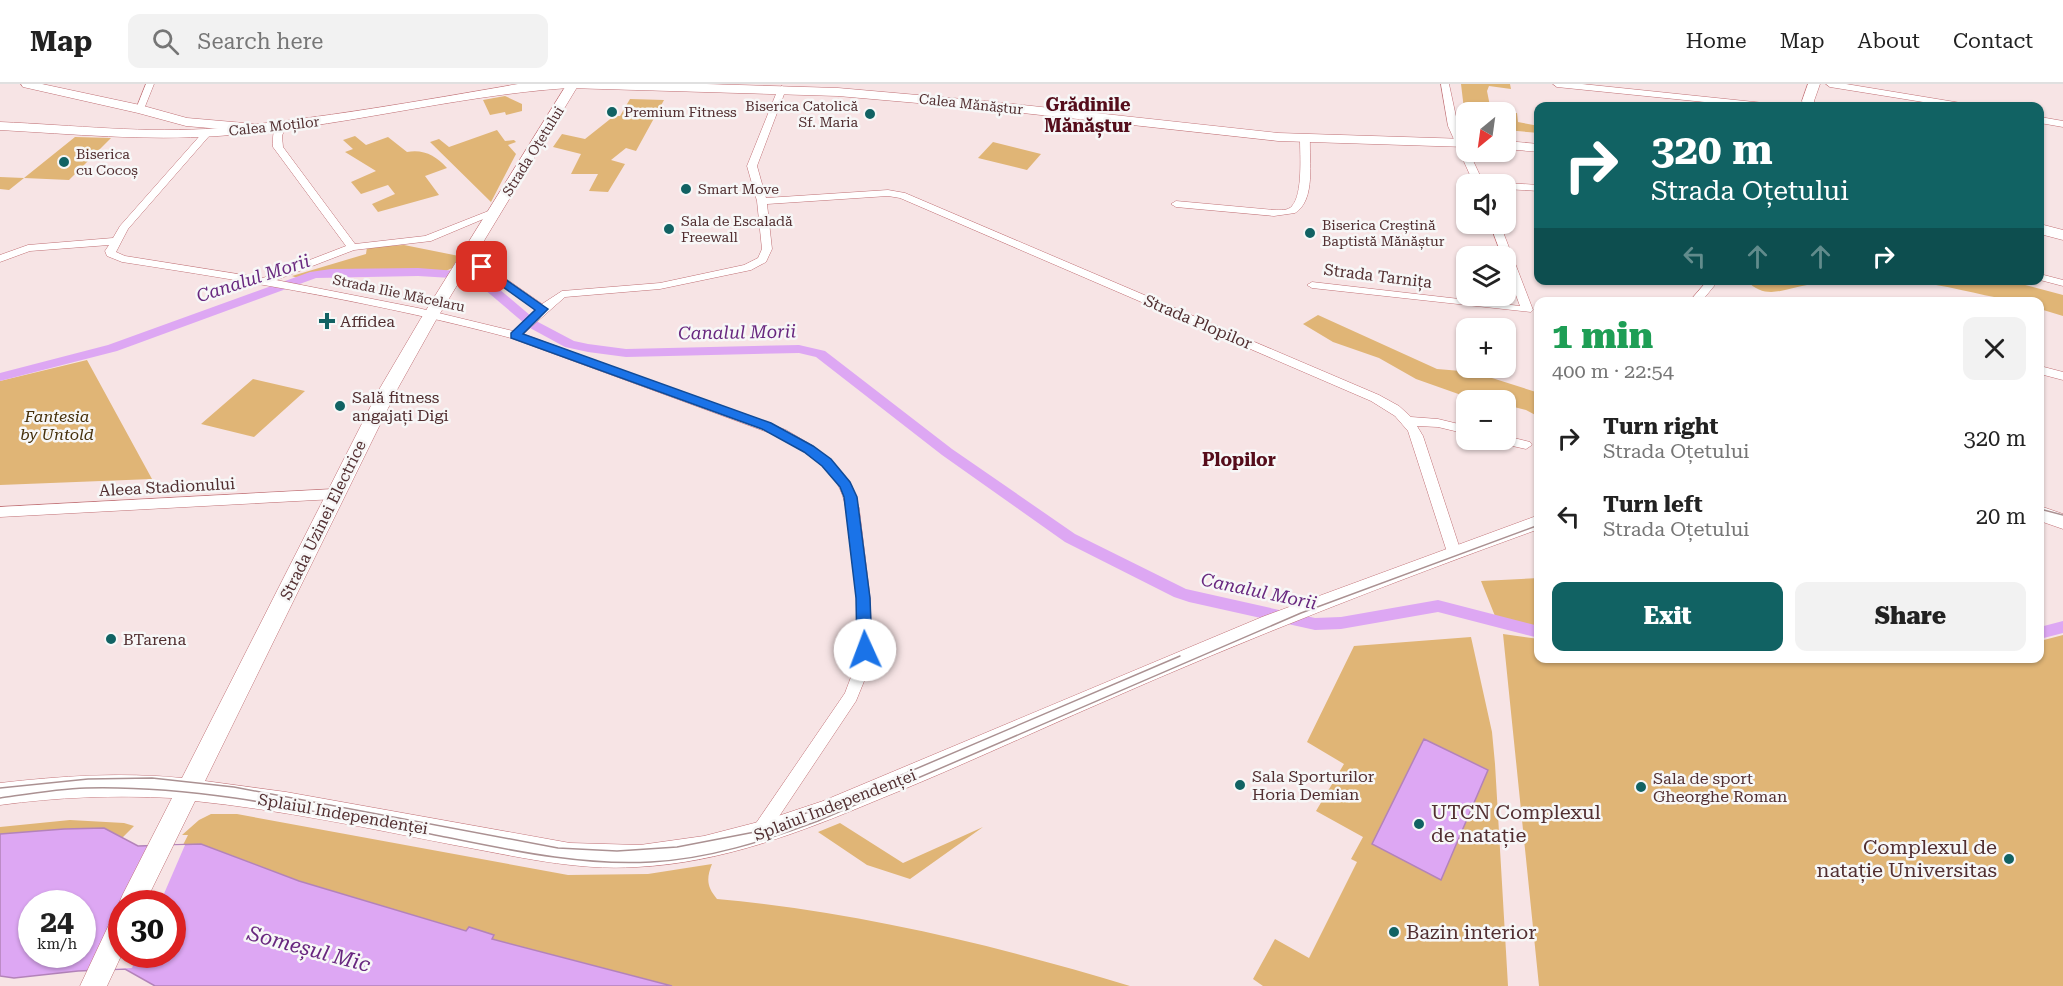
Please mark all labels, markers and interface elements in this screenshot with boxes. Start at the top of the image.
search box [128,14,548,68]
text: Map [30,25,92,58]
icon: search [149,25,182,58]
text: Search here [197,29,323,54]
text: Home [1686,29,1747,53]
text: Map [1780,29,1825,53]
text: About [1858,29,1920,53]
text: Contact [1953,29,2033,53]
street label: Calea Mănăștur [918,91,1024,118]
district label: Grădinile Mănăștur [1044,94,1132,139]
place label: Biserica Catolică Sf. Maria [745,98,858,130]
north arrow [1456,102,1516,162]
map controls [1456,102,1516,450]
street label: Strada Oțetului [499,103,568,199]
place label: Premium Fitness [624,104,737,120]
marker: Premium Fitness [605,105,619,119]
marker: Biserica Catolică Sf. Maria [863,107,877,121]
street label: Calea Moților [228,113,320,140]
text: 320 m [1651,125,1773,174]
icon: right [1552,126,1630,204]
place label: Biserica cu Cocoș [76,146,138,179]
marker: Biserica cu Cocoș [57,155,71,169]
button: sound [1456,174,1516,234]
text: Strada Oțetului [1651,175,1849,207]
place label: Smart Move [698,181,779,197]
marker: Smart Move [679,182,693,196]
place label: Sala de Escaladă Freewall [681,213,793,245]
place label: Biserica Creștină Baptistă Mănăștur [1322,217,1445,250]
marker: Sala de Escaladă Freewall [662,222,676,236]
marker: Biserica Creștină Baptistă Mănăștur [1303,226,1317,240]
icon: left [1678,240,1711,273]
icon: ahead [1741,240,1774,273]
icon: ahead [1804,240,1837,273]
icon: right [1867,240,1900,273]
pin [456,241,507,292]
button: layers [1456,246,1516,306]
water label: Canalul Morii [194,250,313,306]
icon: arrive [465,250,498,283]
street label: Strada Tarnița [1323,260,1433,293]
street label: Strada Ilie Măcelaru [331,271,467,315]
street label: Strada Plopilor [1141,291,1255,353]
marker: Affidea [318,312,336,330]
place label: Affidea [340,312,395,331]
text: 1 min [1552,315,1653,357]
button: close [1963,317,2026,380]
button: + [1456,318,1516,378]
water label: Canalul Morii [678,320,796,344]
text: 400 m · 22:54 [1552,359,1674,383]
place label: Sală fitness angajați Digi [352,388,449,426]
button: − [1456,390,1516,450]
marker: Sală fitness angajați Digi [333,399,347,413]
park label: Fantesia by Untold [20,407,94,444]
text: Turn right [1603,414,1718,439]
icon: right [1552,422,1585,455]
text: 320 m [1963,426,2026,451]
street label: Strada Uzinei Electrice [276,437,370,603]
text: Strada Oțetului [1603,439,1750,463]
district label: Plopilor [1202,449,1276,470]
street label: Aleea Stadionului [98,474,236,500]
text: Turn left [1603,492,1703,517]
icon: left [1552,500,1585,533]
text: 20 m [1976,504,2026,529]
text: Strada Oțetului [1603,517,1750,541]
water label: Canalul Morii [1199,568,1319,614]
button: Exit [1552,582,1783,651]
button: Share [1795,582,2026,651]
position arrow [833,618,897,682]
place label: BTarena [123,630,186,649]
marker: BTarena [104,632,118,646]
street label: Splaiul Independenței [751,765,919,846]
place label: Sala Sporturilor Horia Demian [1252,767,1375,804]
place label: Sala de sport Gheorghe Roman [1653,769,1787,806]
marker: Sala Sporturilor Horia Demian [1233,778,1247,792]
marker: Sala de sport Gheorghe Roman [1634,780,1648,794]
street label: Splaiul Independenței [256,790,429,839]
place label: UTCN Complexul de natație [1431,800,1601,849]
marker: UTCN Complexul de natație [1412,817,1426,831]
place label: Complexul de natație Universitas [1817,835,1997,884]
marker: Complexul de natație Universitas [2002,852,2016,866]
speed limit sign: 30 [108,890,186,968]
text: 24 [40,904,74,939]
place label: Bazin interior [1406,920,1536,944]
water label: Someșul Mic [244,921,373,979]
marker: Bazin interior [1387,925,1401,939]
text: km/h [37,935,77,953]

